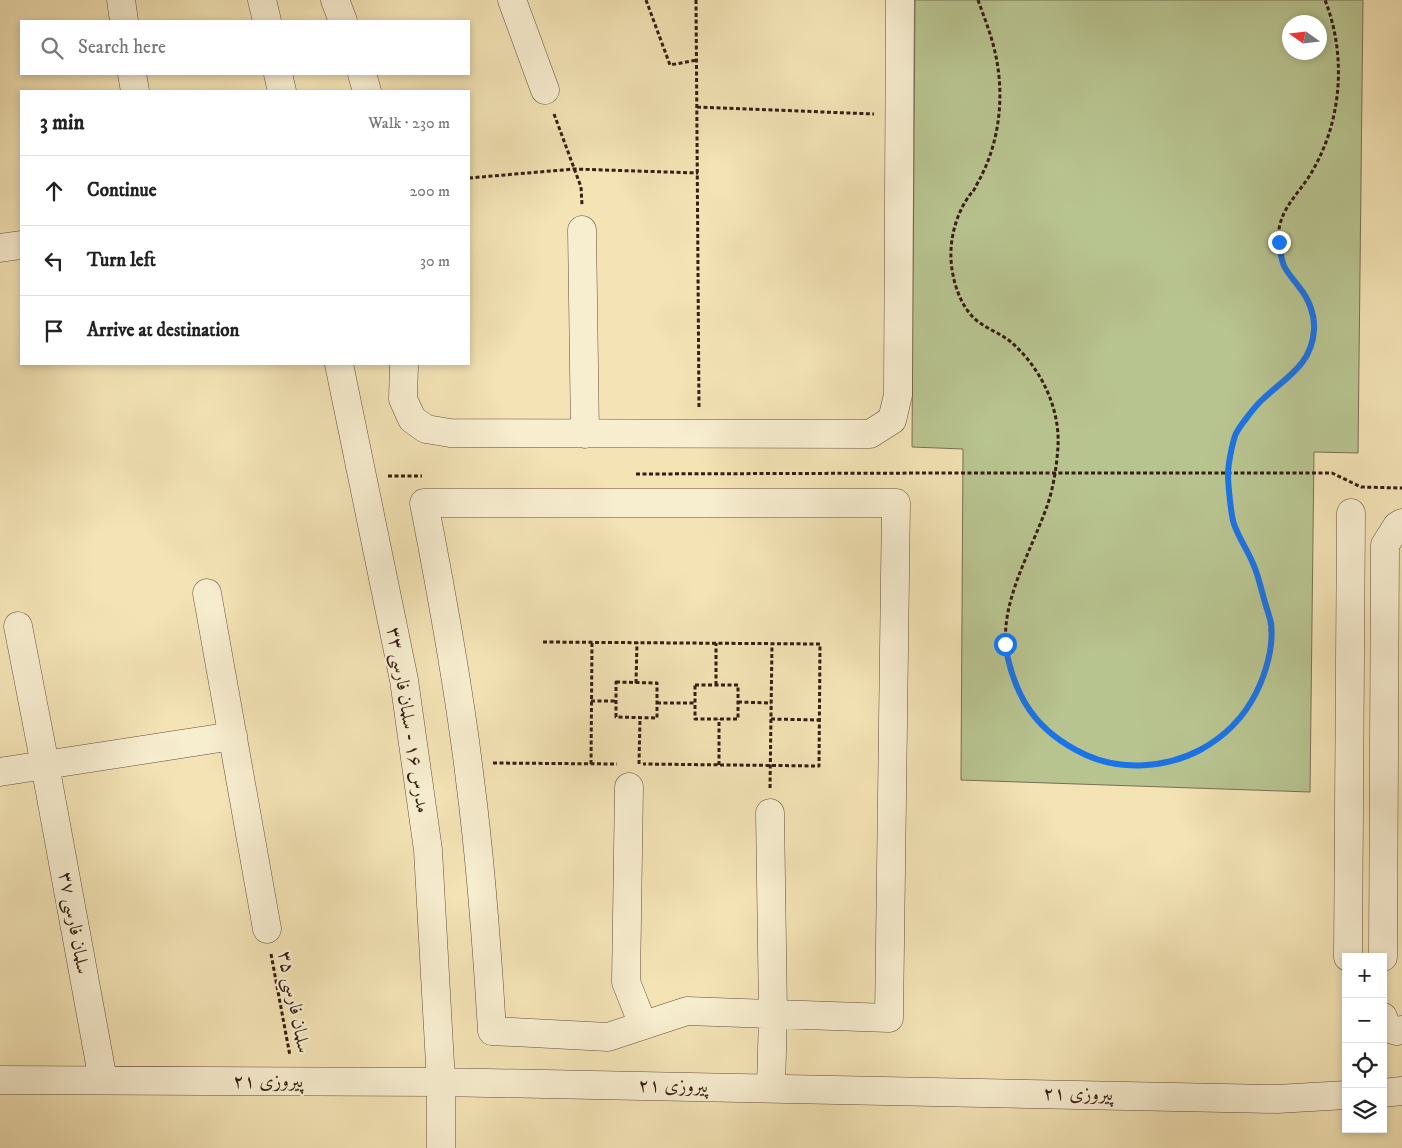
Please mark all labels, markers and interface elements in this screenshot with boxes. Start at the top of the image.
north arrow [1282,15,1327,60]
search box [20,20,470,75]
icon: search [38,34,66,62]
text: Search here [78,36,166,59]
text: 3 min [40,110,85,136]
text: Walk · 230 m [368,113,450,133]
icon: ahead [40,177,68,205]
text: Continue [87,179,157,202]
text: 200 m [409,181,450,201]
route end [1268,231,1291,254]
icon: left [40,247,68,275]
text: Turn left [87,249,156,272]
text: 30 m [420,251,450,271]
icon: arrive [40,317,68,345]
text: Arrive at destination [87,319,239,342]
street label: مدرس ۱۶ - سلمان فارسی ۳۳ [381,625,434,815]
route start [994,633,1017,656]
street label: سلمان فارسی ۳۷ [53,870,94,976]
street label: سلمان فارسی ۳۵ [272,949,315,1055]
map controls [1342,953,1387,1133]
button: + [1342,953,1387,998]
button: − [1342,998,1387,1043]
button: locate [1342,1043,1387,1088]
street label: پیروزی ۲۱ [233,1070,304,1094]
street label: پیروزی ۲۱ [638,1074,710,1099]
street label: پیروزی ۲۱ [1043,1082,1115,1107]
button: layers [1342,1088,1387,1133]

